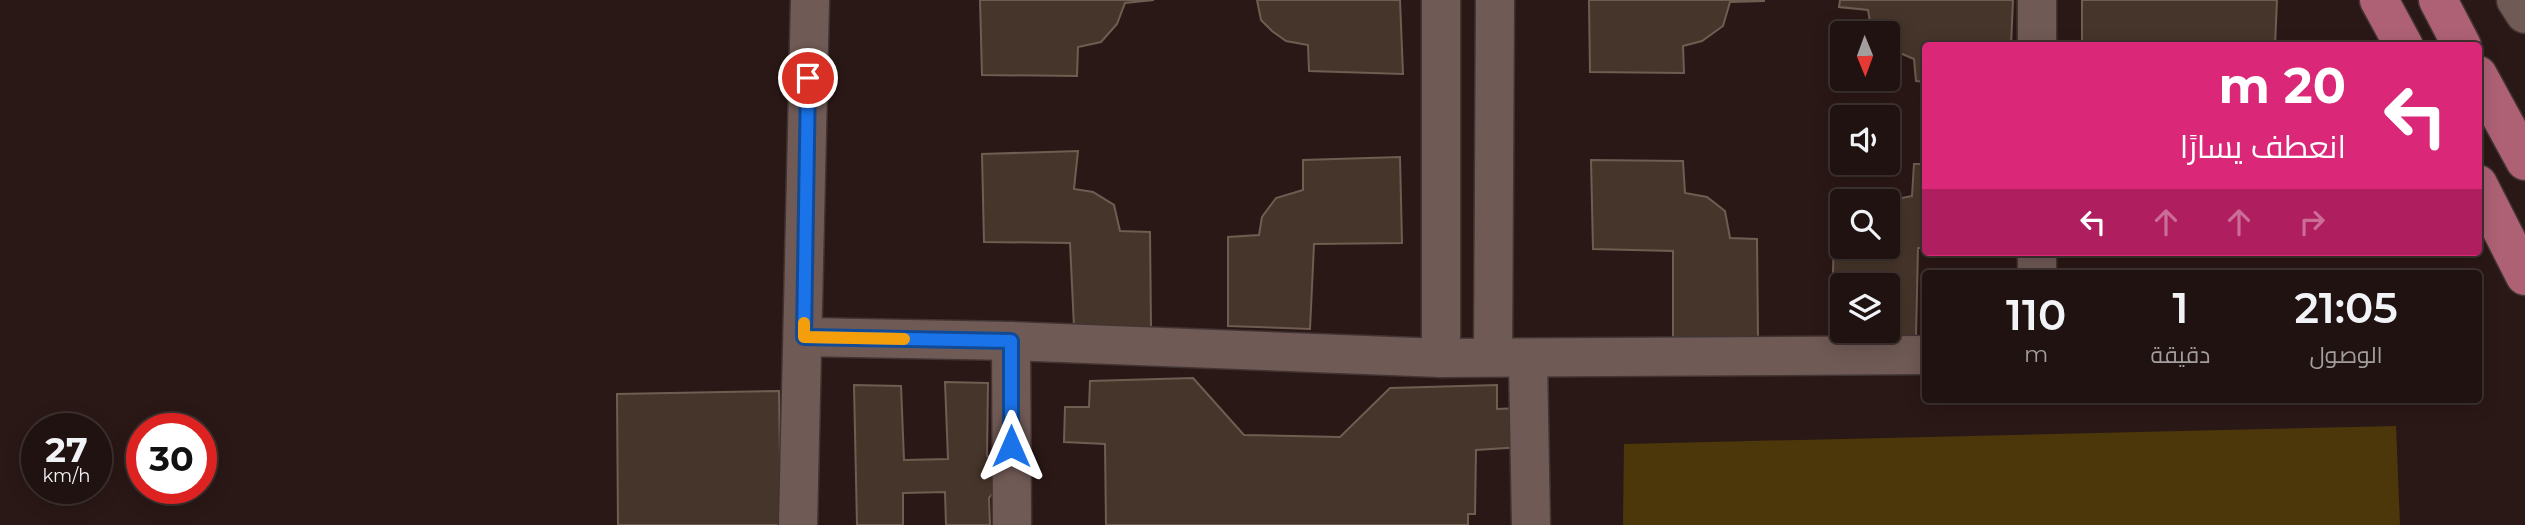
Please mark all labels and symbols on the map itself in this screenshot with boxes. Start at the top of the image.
north arrow [1830,21,1900,91]
pin [778,48,838,108]
position arrow [974,409,1048,483]
speed limit sign: 30 [126,413,217,504]

